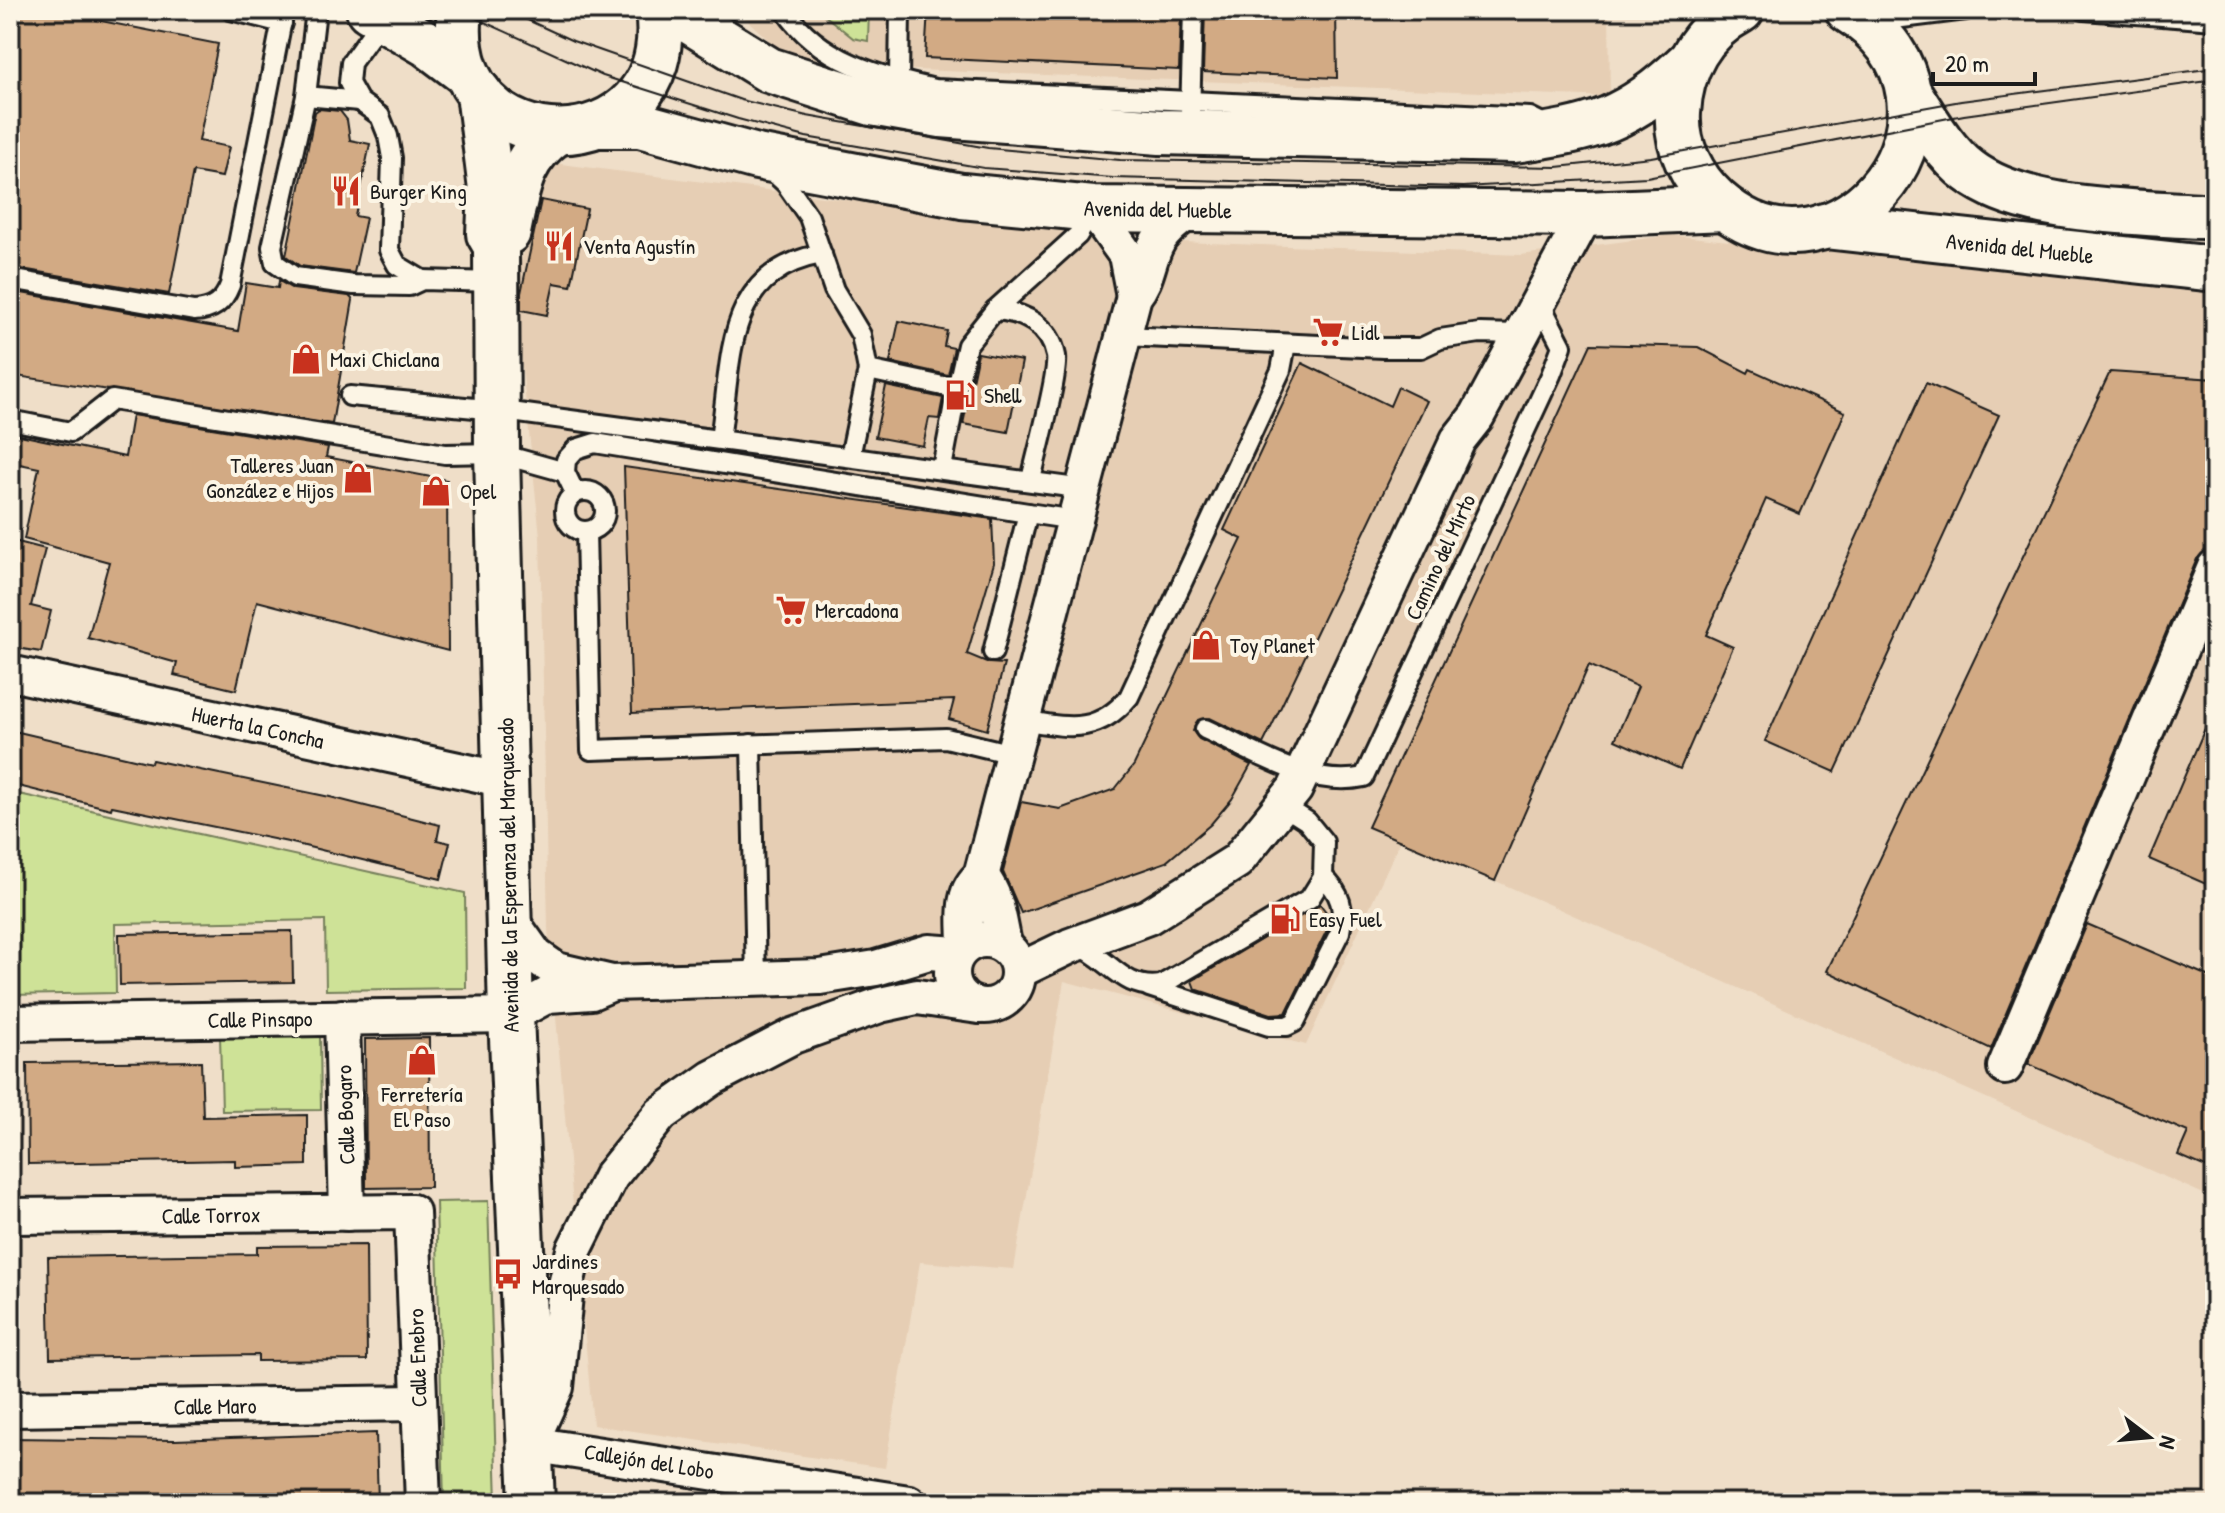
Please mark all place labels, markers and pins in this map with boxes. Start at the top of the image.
restaurant icon: Burger King [329,174,363,208]
place label: Burger King [370,176,467,206]
restaurant icon: Venta Agustín [542,229,576,263]
place label: Venta Agustín [583,231,696,261]
supermarket icon: Lidl [1311,315,1345,349]
place label: Lidl [1352,317,1380,347]
shop icon: Maxi Chiclana [289,342,323,376]
place label: Maxi Chiclana [330,344,440,374]
fuel station icon: Shell [943,378,977,412]
place label: Shell [984,380,1022,410]
place label: Talleres Juan González e Hijos [206,450,334,505]
shop icon: Talleres Juan González e Hijos [341,461,375,495]
shop icon: Opel [419,474,453,508]
place label: Opel [460,476,496,506]
supermarket icon: Mercadona [774,593,808,627]
place label: Mercadona [815,595,899,625]
shop icon: Toy Planet [1189,628,1223,662]
place label: Toy Planet [1230,630,1315,660]
fuel station icon: Easy Fuel [1268,902,1302,936]
place label: Easy Fuel [1309,904,1382,934]
shop icon: Ferretería El Paso [405,1043,439,1077]
place label: Ferretería El Paso [380,1079,463,1134]
place label: Jardines Marquesado [532,1246,625,1301]
bus stop icon: Jardines Marquesado [491,1257,525,1291]

